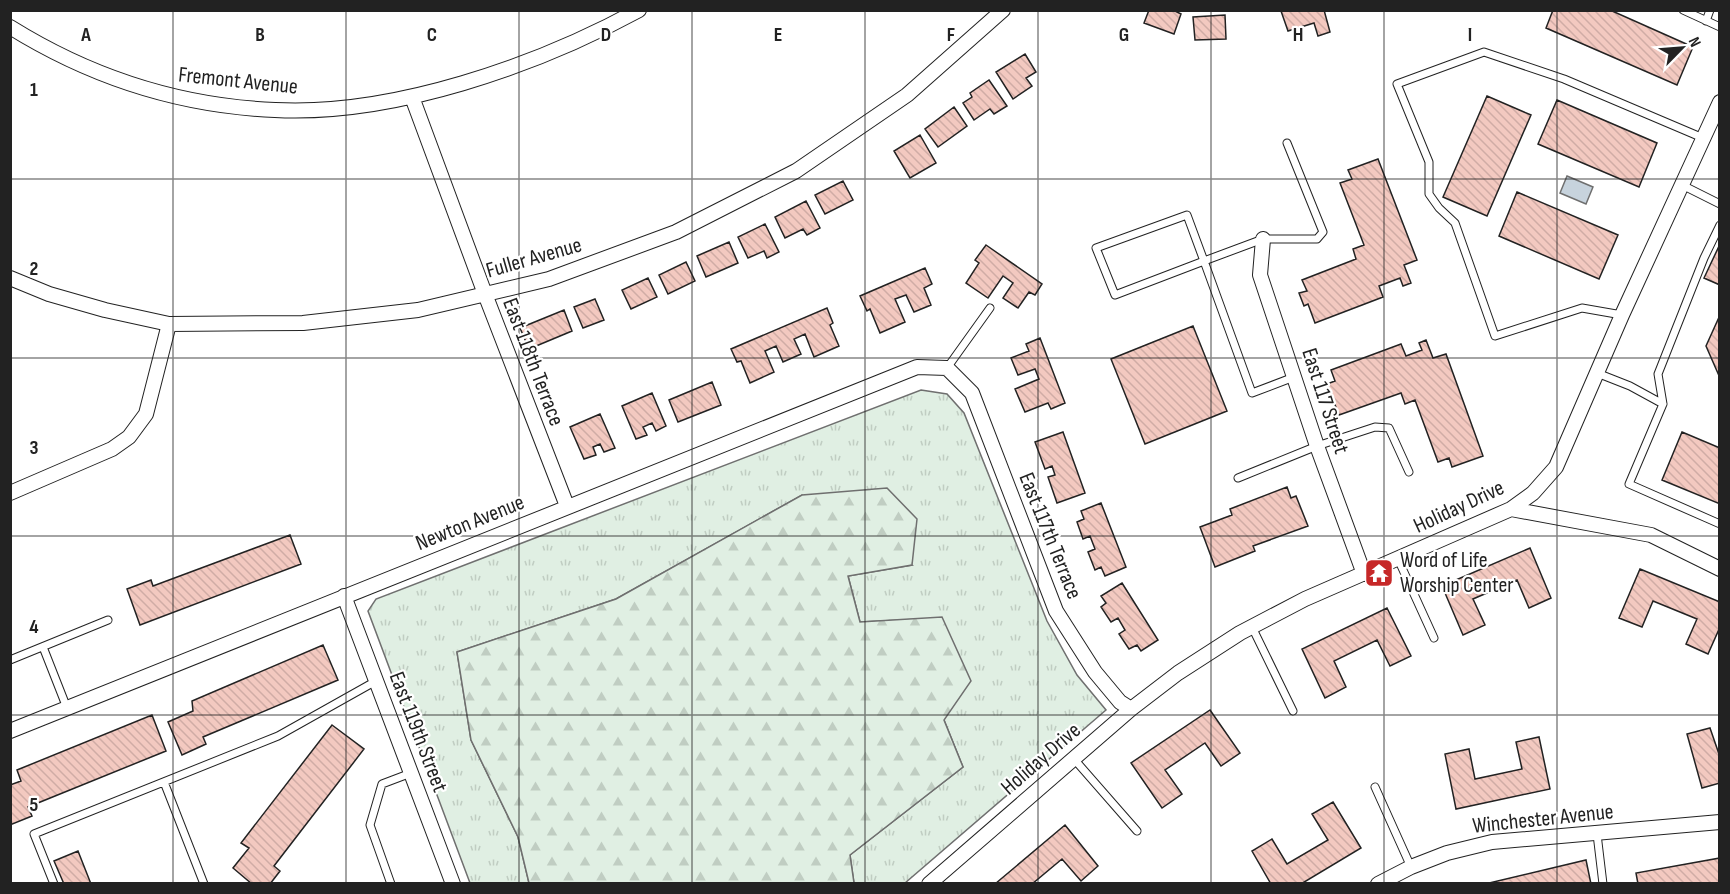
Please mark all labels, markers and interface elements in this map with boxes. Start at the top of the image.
north arrow [1652,18,1712,78]
text: A [80,23,91,47]
text: B [255,23,265,47]
text: C [427,23,437,47]
text: D [601,23,611,47]
text: E [774,23,782,47]
text: F [947,23,955,47]
text: G [1119,23,1129,47]
text: H [1293,23,1303,47]
text: I [1468,23,1472,47]
text: N [1684,34,1705,50]
street label: Fremont Avenue [177,61,299,101]
text: 1 [30,78,38,102]
street label: Fuller Avenue [483,231,585,285]
text: 2 [30,257,38,281]
street label: East 118th Terrace [496,294,570,430]
street label: East 117 Street [1295,345,1355,457]
text: 3 [30,436,39,460]
street label: East 117th Terrace [1012,469,1088,603]
street label: Holiday Drive [1409,474,1509,540]
street label: Newton Avenue [412,489,528,557]
place label: Word of Life Worship Center [1400,547,1514,599]
temple icon: Word of Life Worship Center [1363,557,1395,589]
text: 4 [29,615,39,639]
street label: East 119th Street [383,668,453,796]
street label: Holiday Drive [996,717,1086,801]
text: 5 [30,793,39,817]
street label: Winchester Avenue [1471,798,1615,840]

